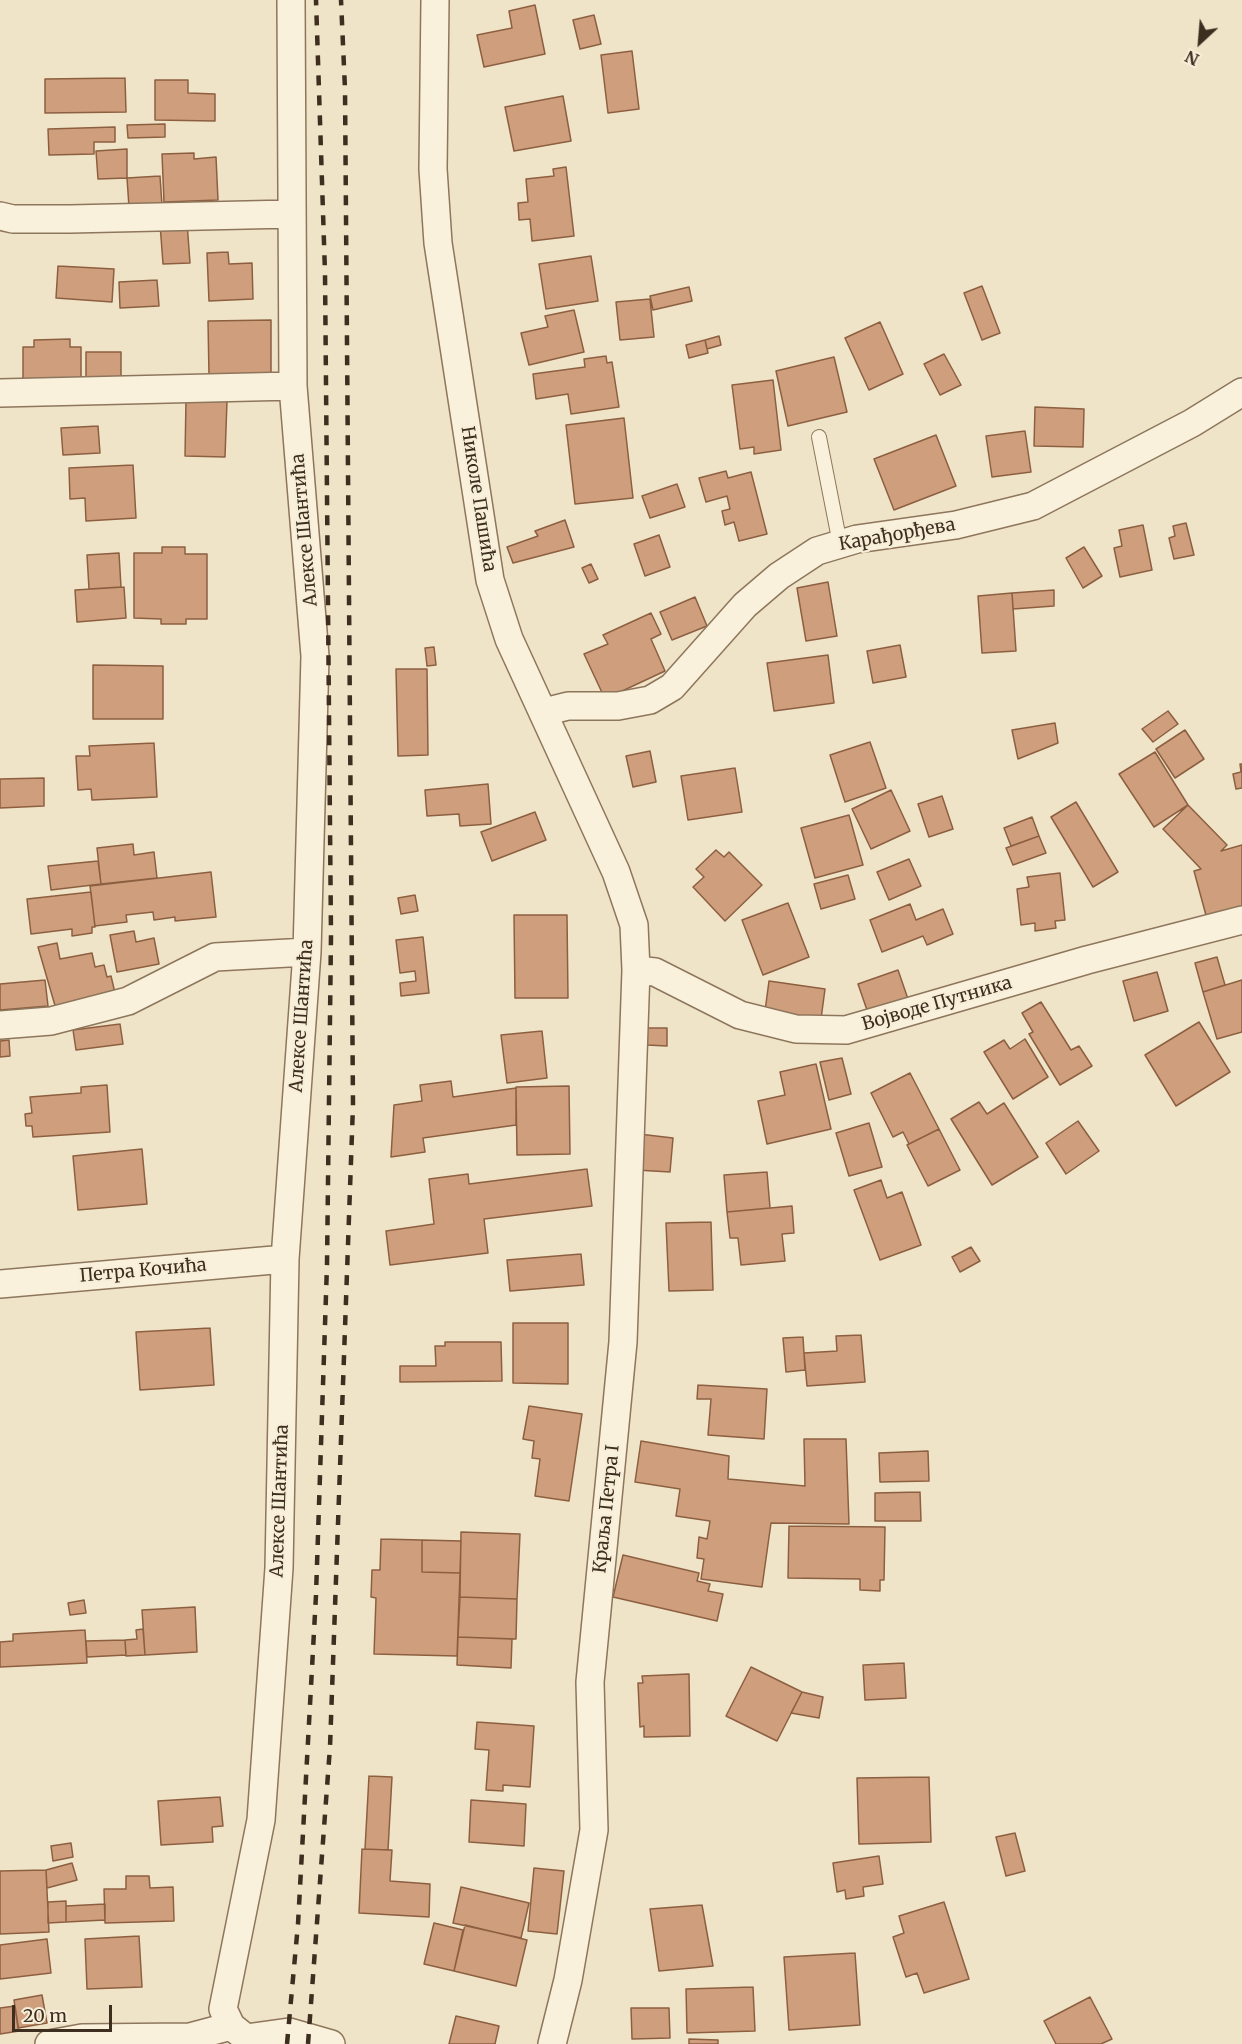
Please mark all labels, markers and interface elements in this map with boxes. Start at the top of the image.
north arrow [1170,12,1230,72]
text: N [1182,46,1202,70]
street label: Николе Пашића [456,425,500,573]
street label: Алексе Шантића [288,453,322,607]
street label: Карађорђева [837,514,957,556]
street label: Алексе Шантића [286,939,318,1093]
street label: Војводе Путника [860,972,1014,1036]
street label: Петра Кочића [79,1255,207,1287]
street label: Алексе Шантића [267,1424,293,1578]
street label: Краља Петра I [590,1444,624,1574]
scale bar [15,1993,116,2031]
text: 20 m [23,2004,67,2027]

